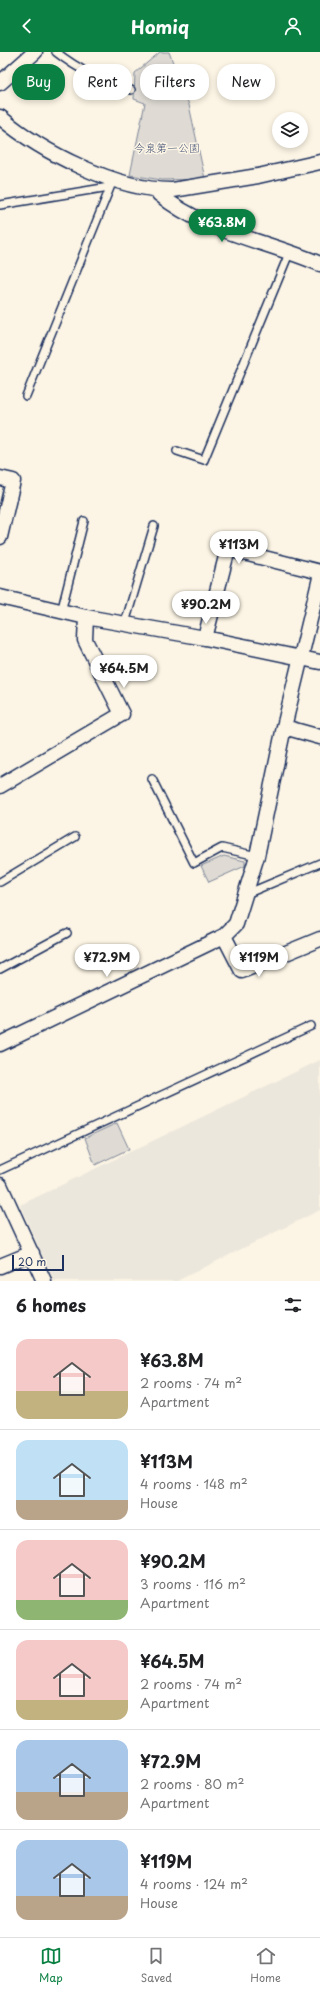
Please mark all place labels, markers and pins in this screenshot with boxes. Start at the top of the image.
pin: ¥63.8M [189,209,255,243]
pin: ¥113M [211,531,267,565]
pin: ¥90.2M [173,591,239,625]
pin: ¥64.5M [91,655,157,689]
pin: ¥72.9M [74,944,140,978]
pin: ¥119M [231,944,287,978]

